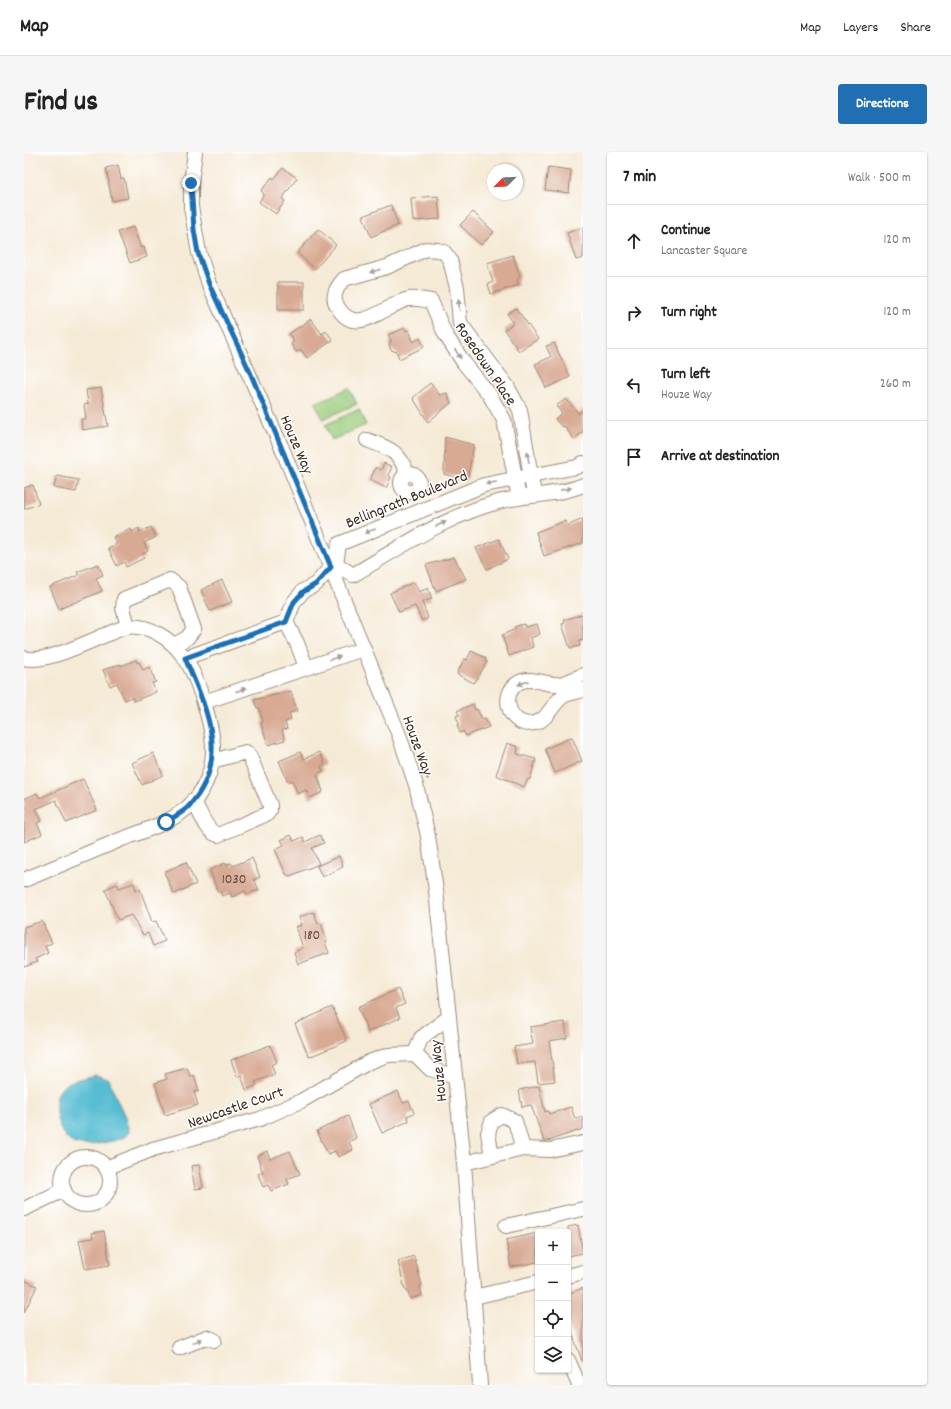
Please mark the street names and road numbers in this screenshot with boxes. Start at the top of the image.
street label: Rosedown Place [448,318,522,411]
street label: Houze Way [273,412,319,479]
street label: Bellingrath Boulevard [342,465,471,535]
street label: Houze Way [395,713,438,779]
street label: Houze Way [425,1038,454,1103]
street label: Newcastle Court [185,1081,287,1136]

